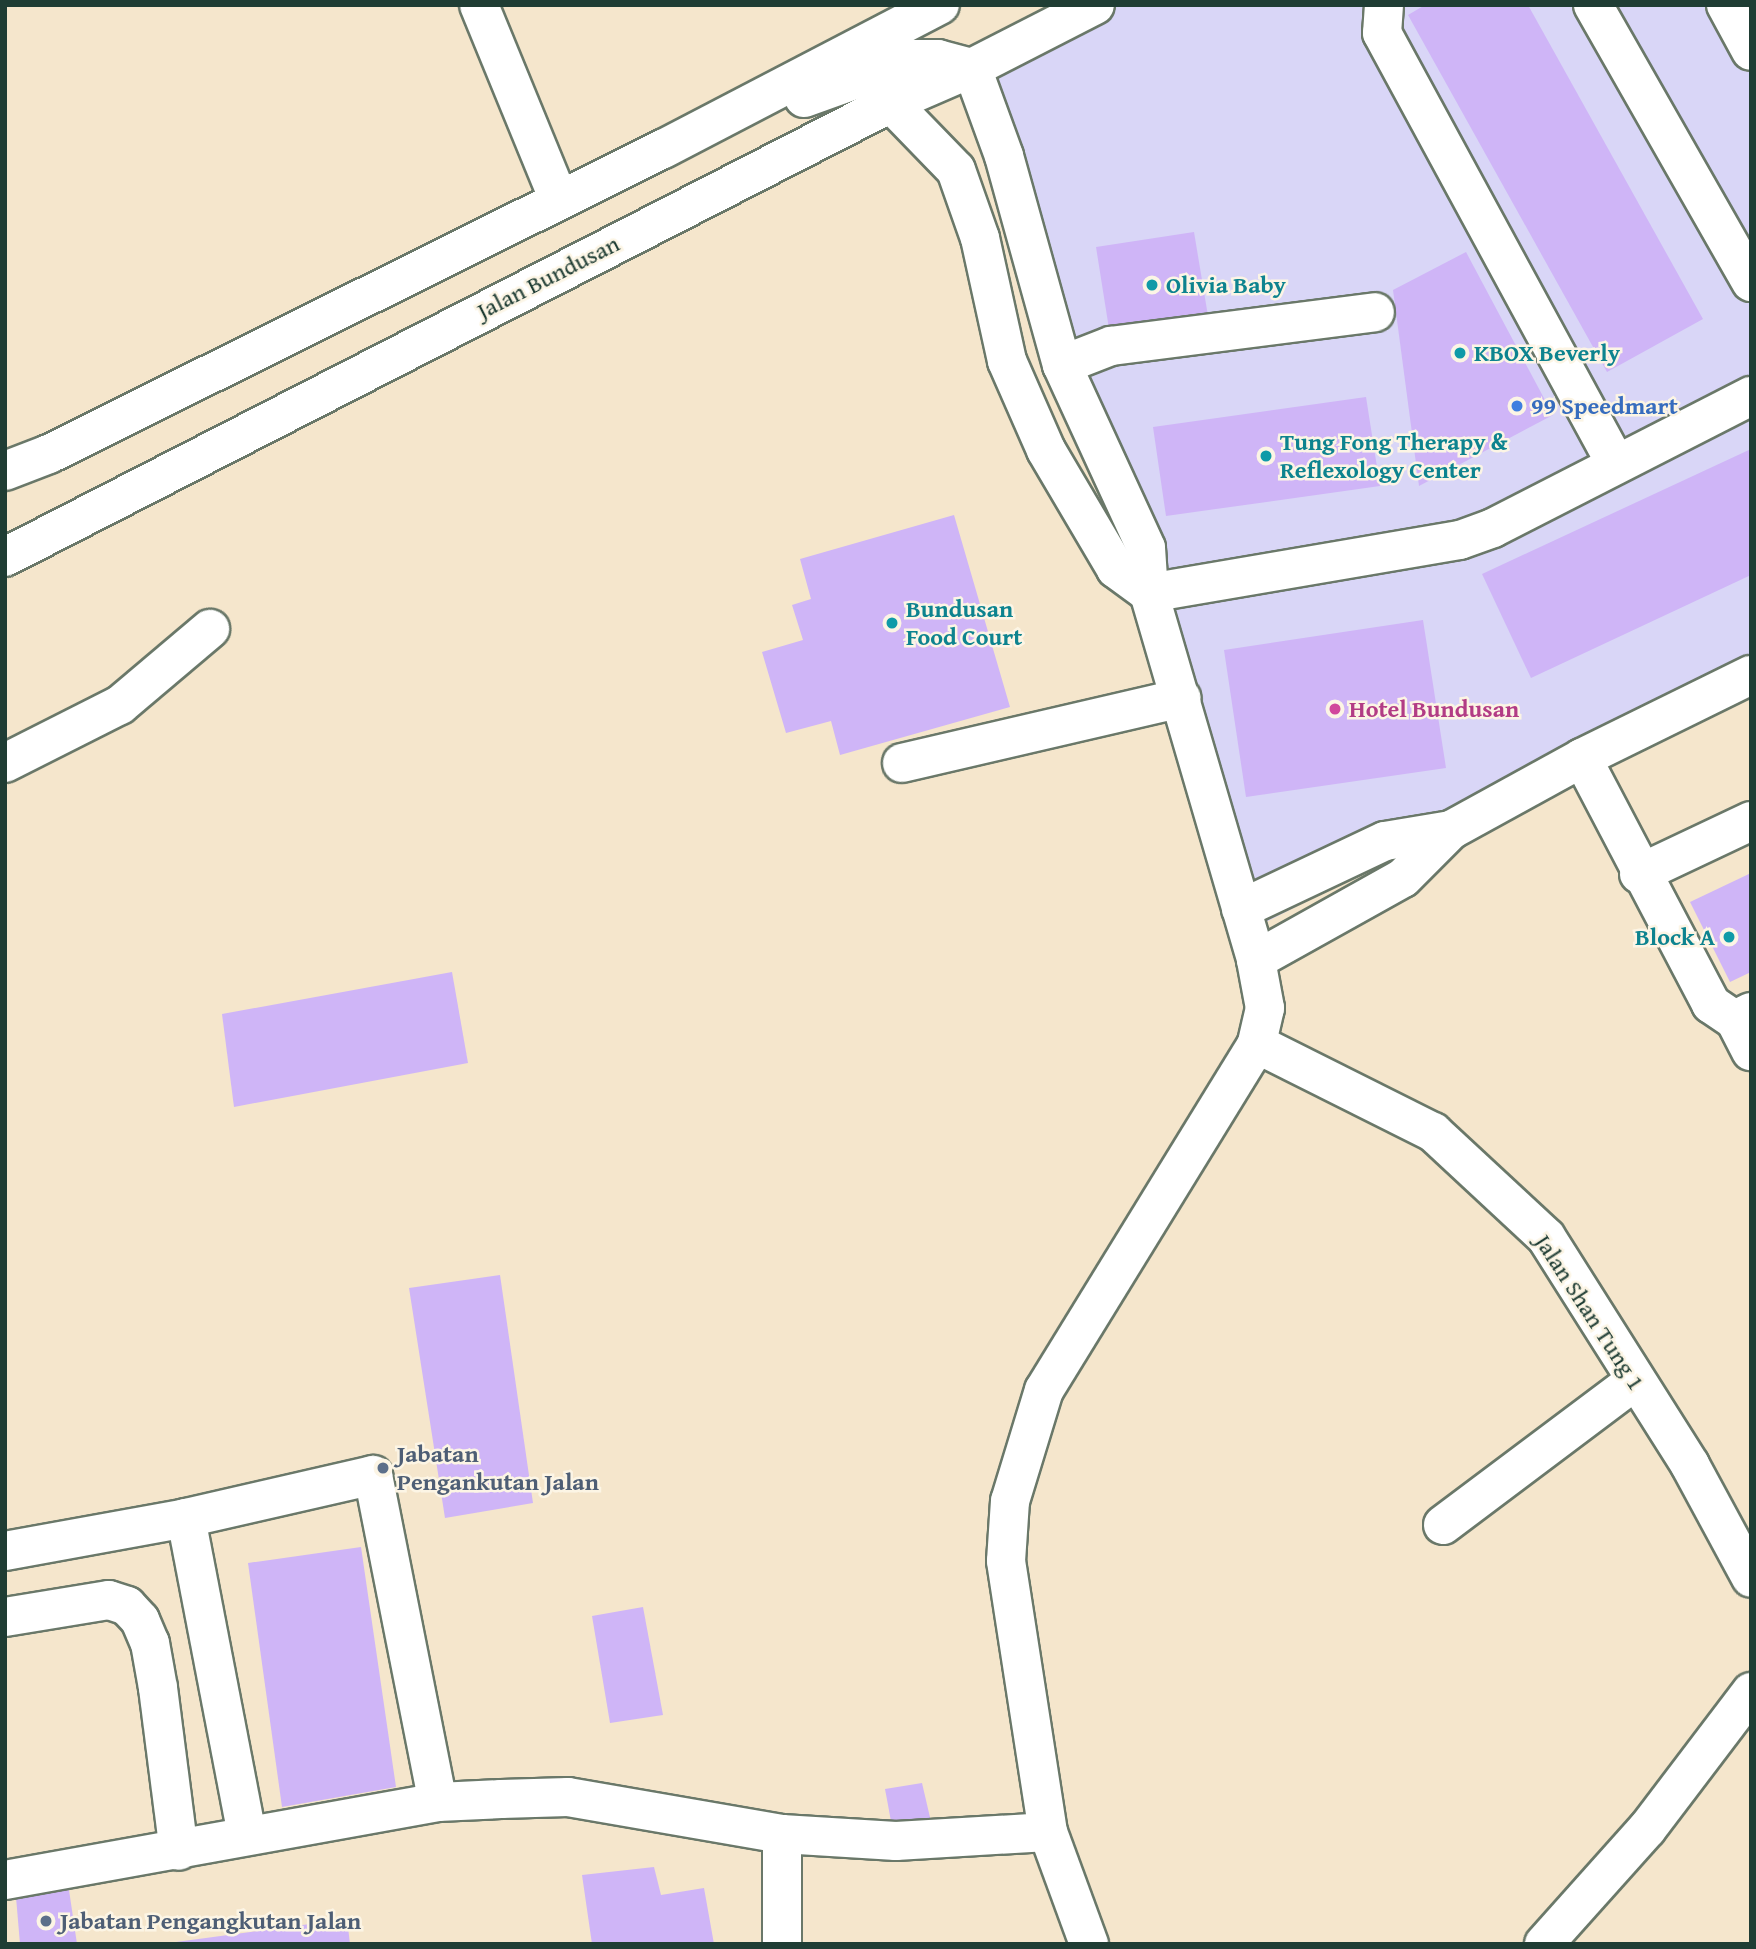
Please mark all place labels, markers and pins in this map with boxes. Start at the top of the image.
place label: Olivia Baby [1166,271,1286,299]
marker: Olivia Baby [1144,277,1160,293]
place label: KBOX Beverly [1474,339,1620,367]
marker: KBOX Beverly [1452,345,1468,361]
place label: 99 Speedmart [1531,392,1678,420]
marker: 99 Speedmart [1509,398,1525,414]
place label: Tung Fong Therapy & Reflexology Center [1280,428,1508,484]
marker: Tung Fong Therapy & Reflexology Center [1258,448,1274,464]
place label: Bundusan Food Court [906,595,1022,651]
marker: Bundusan Food Court [884,615,900,631]
place label: Hotel Bundusan [1349,695,1519,723]
marker: Hotel Bundusan [1327,701,1343,717]
place label: Block A [1635,923,1715,951]
marker: Block A [1721,929,1737,945]
place label: Jabatan Pengankutan Jalan [397,1440,599,1496]
marker: Jabatan Pengankutan Jalan [375,1460,391,1476]
place label: Jabatan Pengangkutan Jalan [60,1907,361,1935]
marker: Jabatan Pengangkutan Jalan [38,1913,54,1929]

